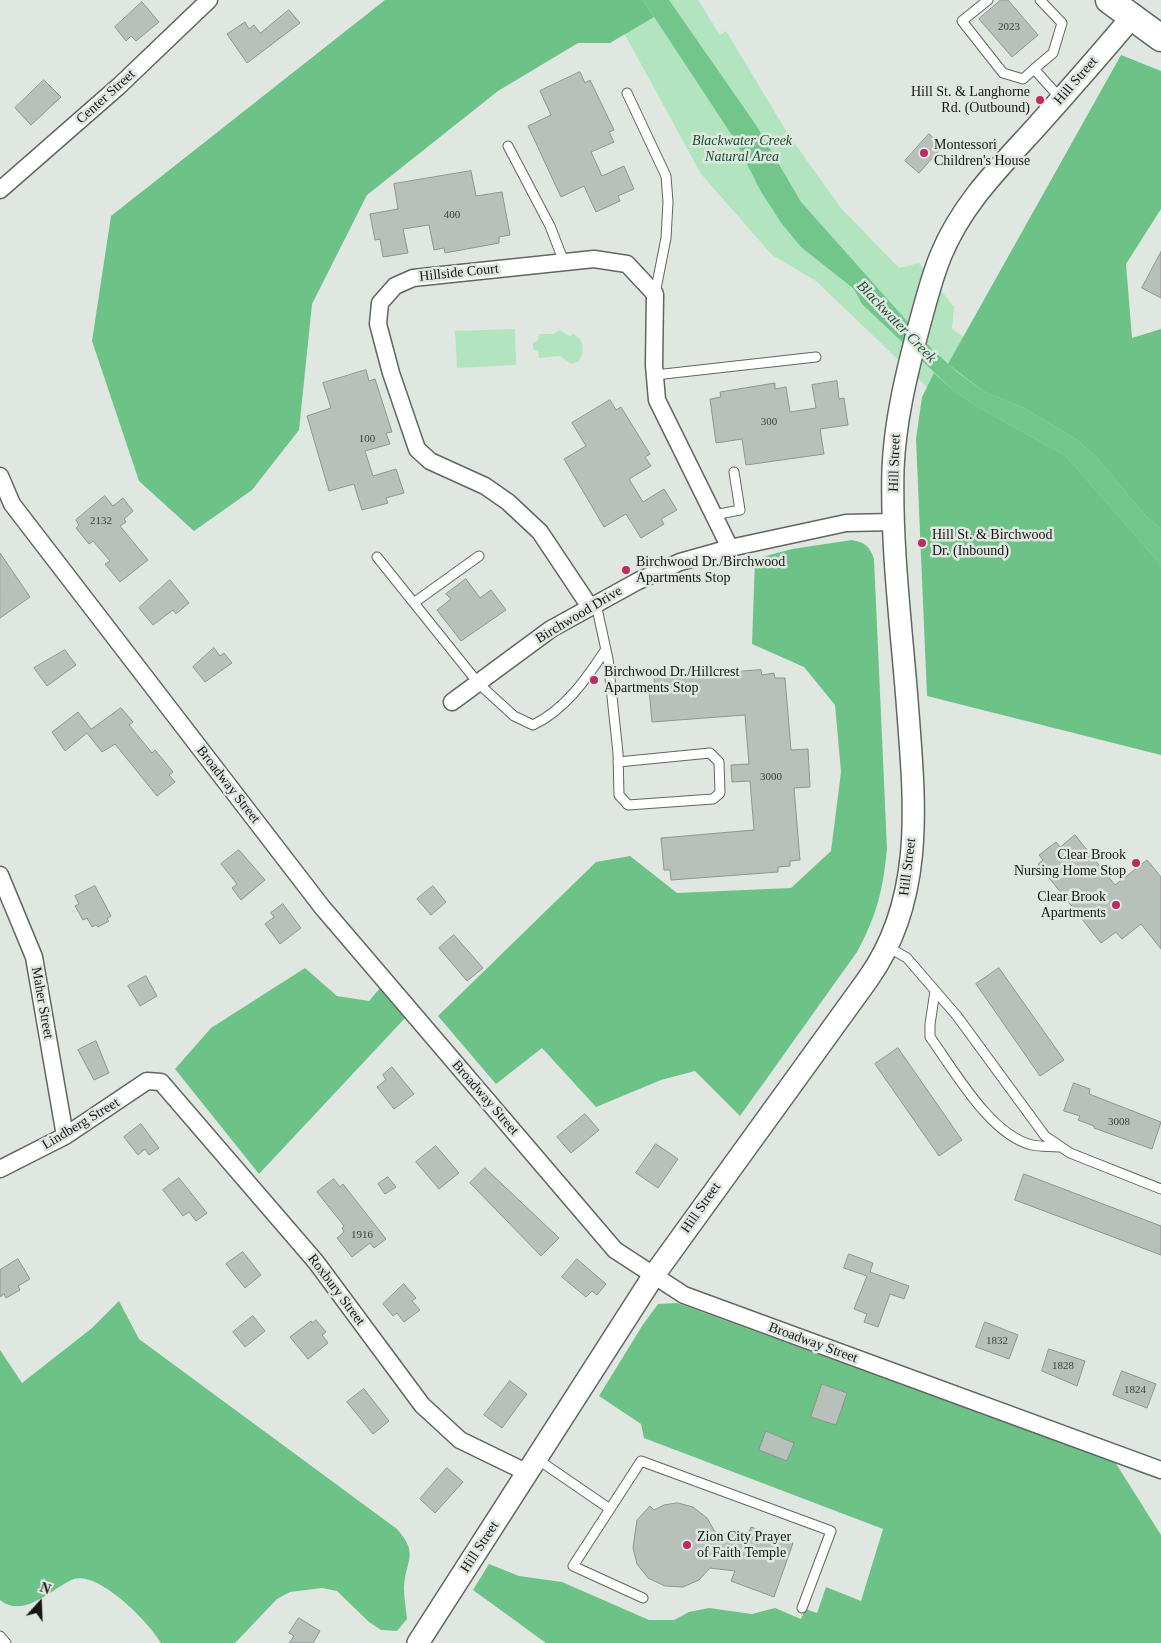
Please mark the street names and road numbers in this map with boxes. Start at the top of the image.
street label: Hill Street [1051,54,1101,108]
street label: Center Street [73,66,139,128]
street label: Hillside Court [418,260,500,286]
street label: Hill Street [886,434,904,492]
street label: Birchwood Drive [533,583,625,647]
street label: Broadway Street [193,743,263,827]
street label: Hill Street [896,837,920,897]
street label: Maher Street [27,966,57,1040]
street label: Broadway Street [448,1057,522,1139]
street label: Lindberg Street [39,1094,123,1154]
street label: Hill Street [678,1179,724,1237]
street label: Roxbury Street [304,1251,368,1329]
street label: Broadway Street [766,1319,860,1367]
street label: Hill Street [457,1518,503,1576]

